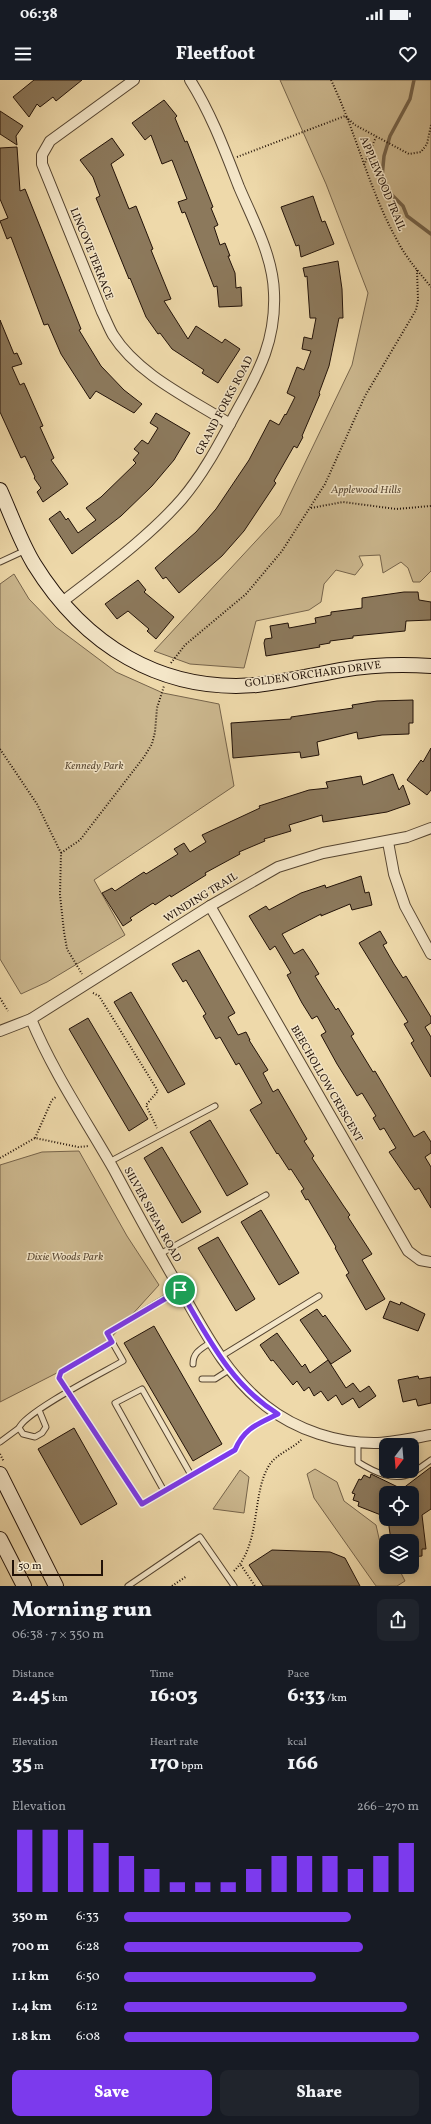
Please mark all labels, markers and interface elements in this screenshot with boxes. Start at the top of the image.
text: 06:38 [20,4,58,25]
text: Fleetfoot [176,42,255,67]
icon: menu [12,43,34,65]
icon: heart [397,43,419,65]
street label: APPLEWOOD TRAIL [355,134,409,234]
street label: LINCOVE TERRACE [66,206,116,303]
street label: GRAND FORKS ROAD [192,354,258,458]
park label: Applewood Hills [330,483,401,498]
street label: GOLDEN ORCHARD DRIVE [244,658,382,692]
park label: Kennedy Park [64,759,124,774]
street label: WINDING TRAIL [161,869,241,927]
street label: BEECHOLLOW CRESCENT [286,1023,366,1146]
street label: SILVER SPEAR ROAD [120,1165,184,1265]
park label: Dixie Woods Park [27,1250,103,1265]
pin [163,1273,197,1307]
icon: arrive [169,1279,191,1301]
north arrow [379,1438,419,1478]
map controls [379,1438,419,1574]
button: locate [379,1486,419,1526]
button: layers [379,1534,419,1574]
scale bar [12,1558,103,1577]
text: 50 m [18,1559,42,1574]
text: Morning run [12,1595,152,1626]
button: share [377,1599,419,1641]
text: 06:38 · 7 × 350 m [12,1626,104,1644]
text: Distance [12,1667,54,1682]
text: Time [150,1667,174,1682]
text: Pace [287,1667,309,1682]
text: 2.45 [12,1682,50,1710]
text: 16:03 [150,1682,198,1710]
text: 6:33 [287,1682,325,1710]
text: km [50,1691,68,1706]
text: /km [325,1691,347,1706]
text: Elevation [12,1735,58,1750]
text: Heart rate [150,1735,198,1750]
text: kcal [287,1735,307,1750]
text: 35 [12,1750,32,1778]
text: 170 [150,1750,179,1778]
text: 166 [287,1750,318,1778]
text: m [32,1759,44,1774]
text: bpm [179,1759,203,1774]
text: Elevation [12,1798,66,1816]
text: 266–270 m [357,1798,419,1816]
text: 350 m [12,1908,48,1926]
text: 6:33 [76,1908,99,1926]
text: 700 m [12,1938,49,1956]
text: 6:28 [76,1938,99,1956]
text: 1.1 km [12,1968,49,1986]
text: 6:50 [76,1968,99,1986]
text: 1.4 km [12,1998,52,2016]
text: 6:12 [76,1998,98,2016]
text: 1.8 km [12,2028,51,2046]
text: 6:08 [76,2028,100,2046]
button: Save [12,2070,212,2116]
button: Share [220,2070,419,2116]

